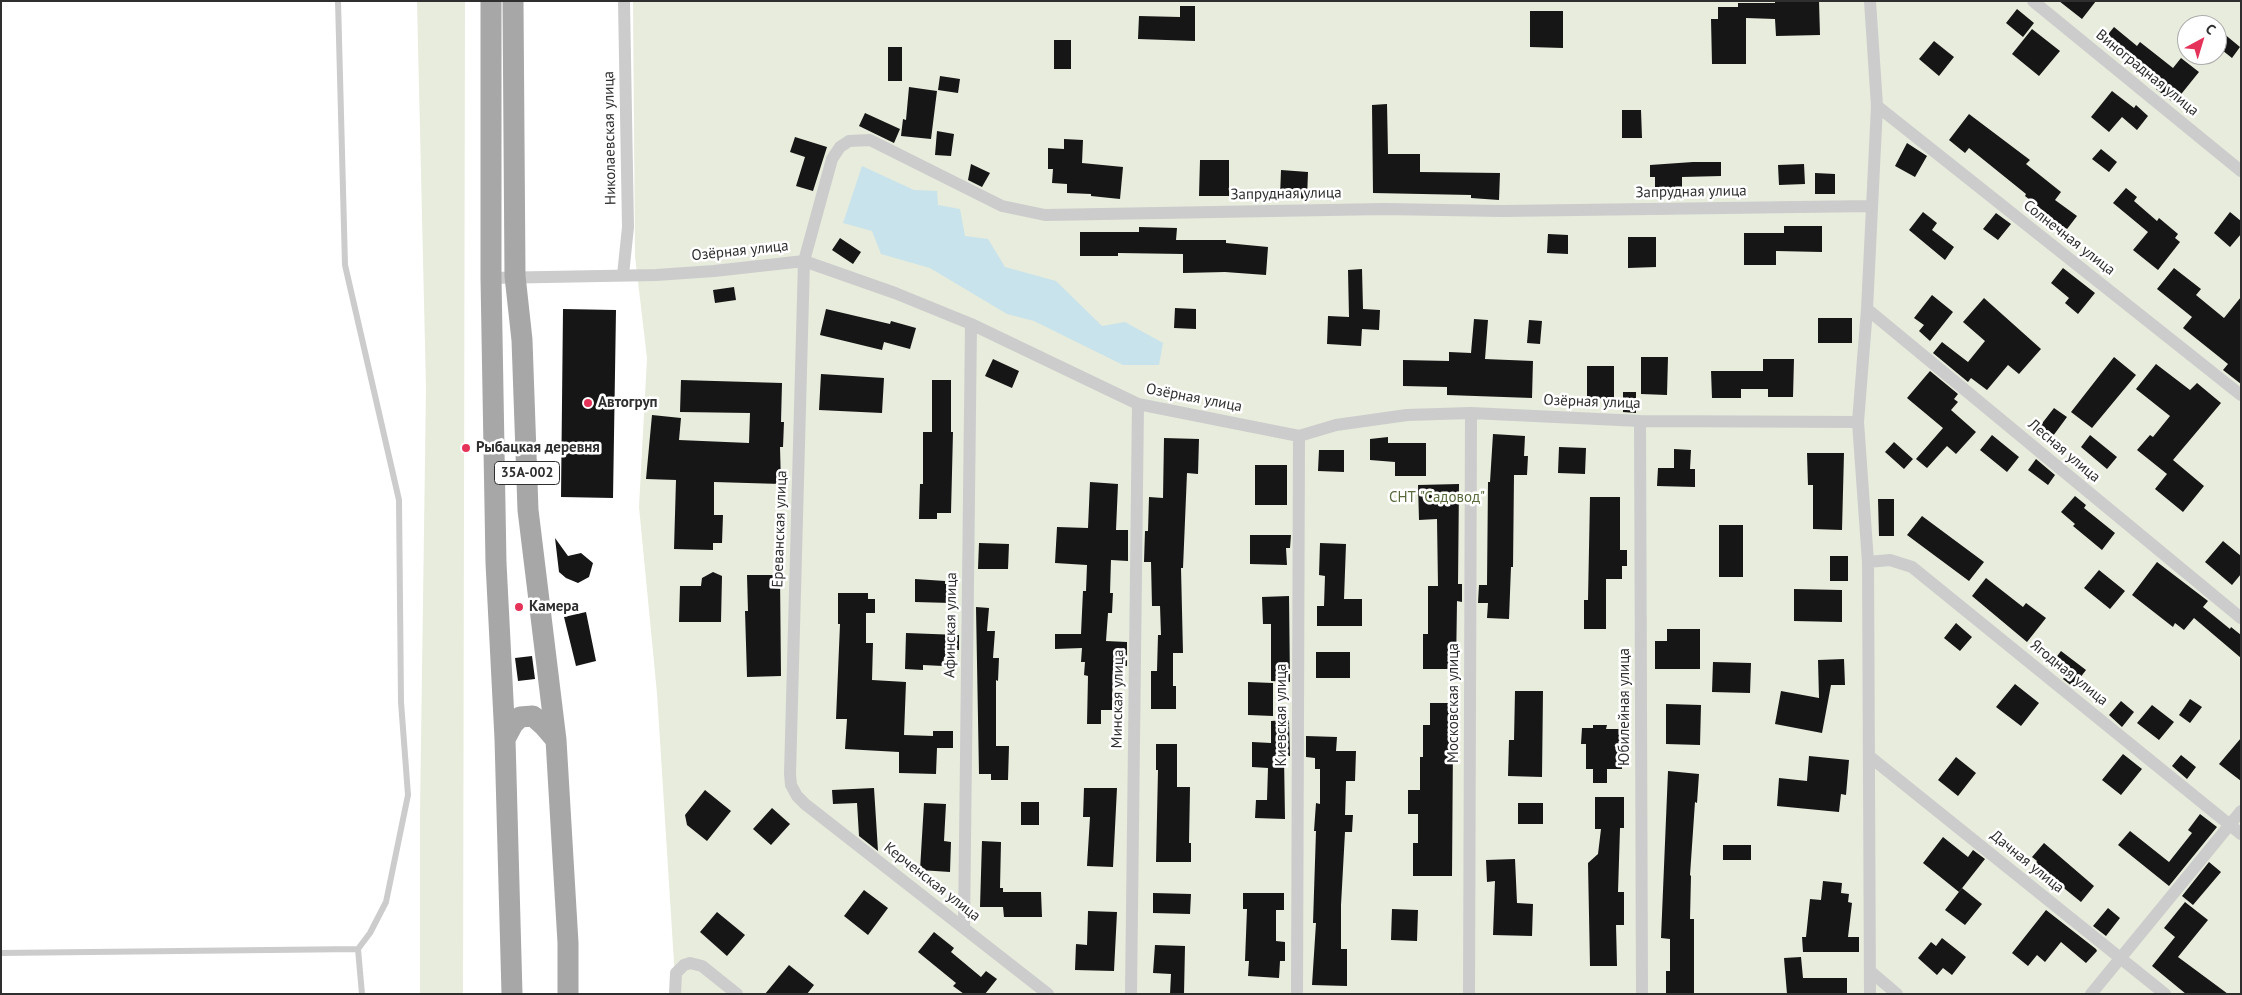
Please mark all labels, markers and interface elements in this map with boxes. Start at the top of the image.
north arrow [2177,15,2227,65]
text: С [2202,20,2220,39]
street label: Виноградная улица [2092,26,2202,120]
street label: Николаевская улица [600,71,620,205]
street label: Запрудная улица [1635,182,1747,202]
street label: Запрудная улица [1230,184,1342,204]
street label: Солнечная улица [2020,197,2118,279]
street label: Озёрная улица [691,237,789,265]
street label: Озёрная улица [1144,380,1244,416]
street label: Озёрная улица [1543,391,1641,413]
place label: Автогруп [598,394,658,412]
marker: Автогруп [582,397,594,409]
street label: Лесная улица [2024,416,2104,486]
place label: Рыбацкая деревня [476,439,600,457]
marker: Рыбацкая деревня [460,442,472,454]
road number: 35А-002 [494,462,560,484]
street label: Ереванская улица [769,470,791,588]
park label: СНТ "Садовод" [1389,489,1485,507]
street label: Афинская улица [941,572,961,678]
place label: Камера [529,598,579,616]
marker: Камера [513,601,525,613]
street label: Ягодная улица [2027,636,2111,710]
street label: Московская улица [1445,643,1463,763]
street label: Юбилейная улица [1616,648,1634,766]
street label: Минская улица [1108,649,1128,749]
street label: Киевская улица [1273,663,1291,767]
street label: Дачная улица [1986,827,2068,897]
street label: Керченская улица [880,839,984,925]

